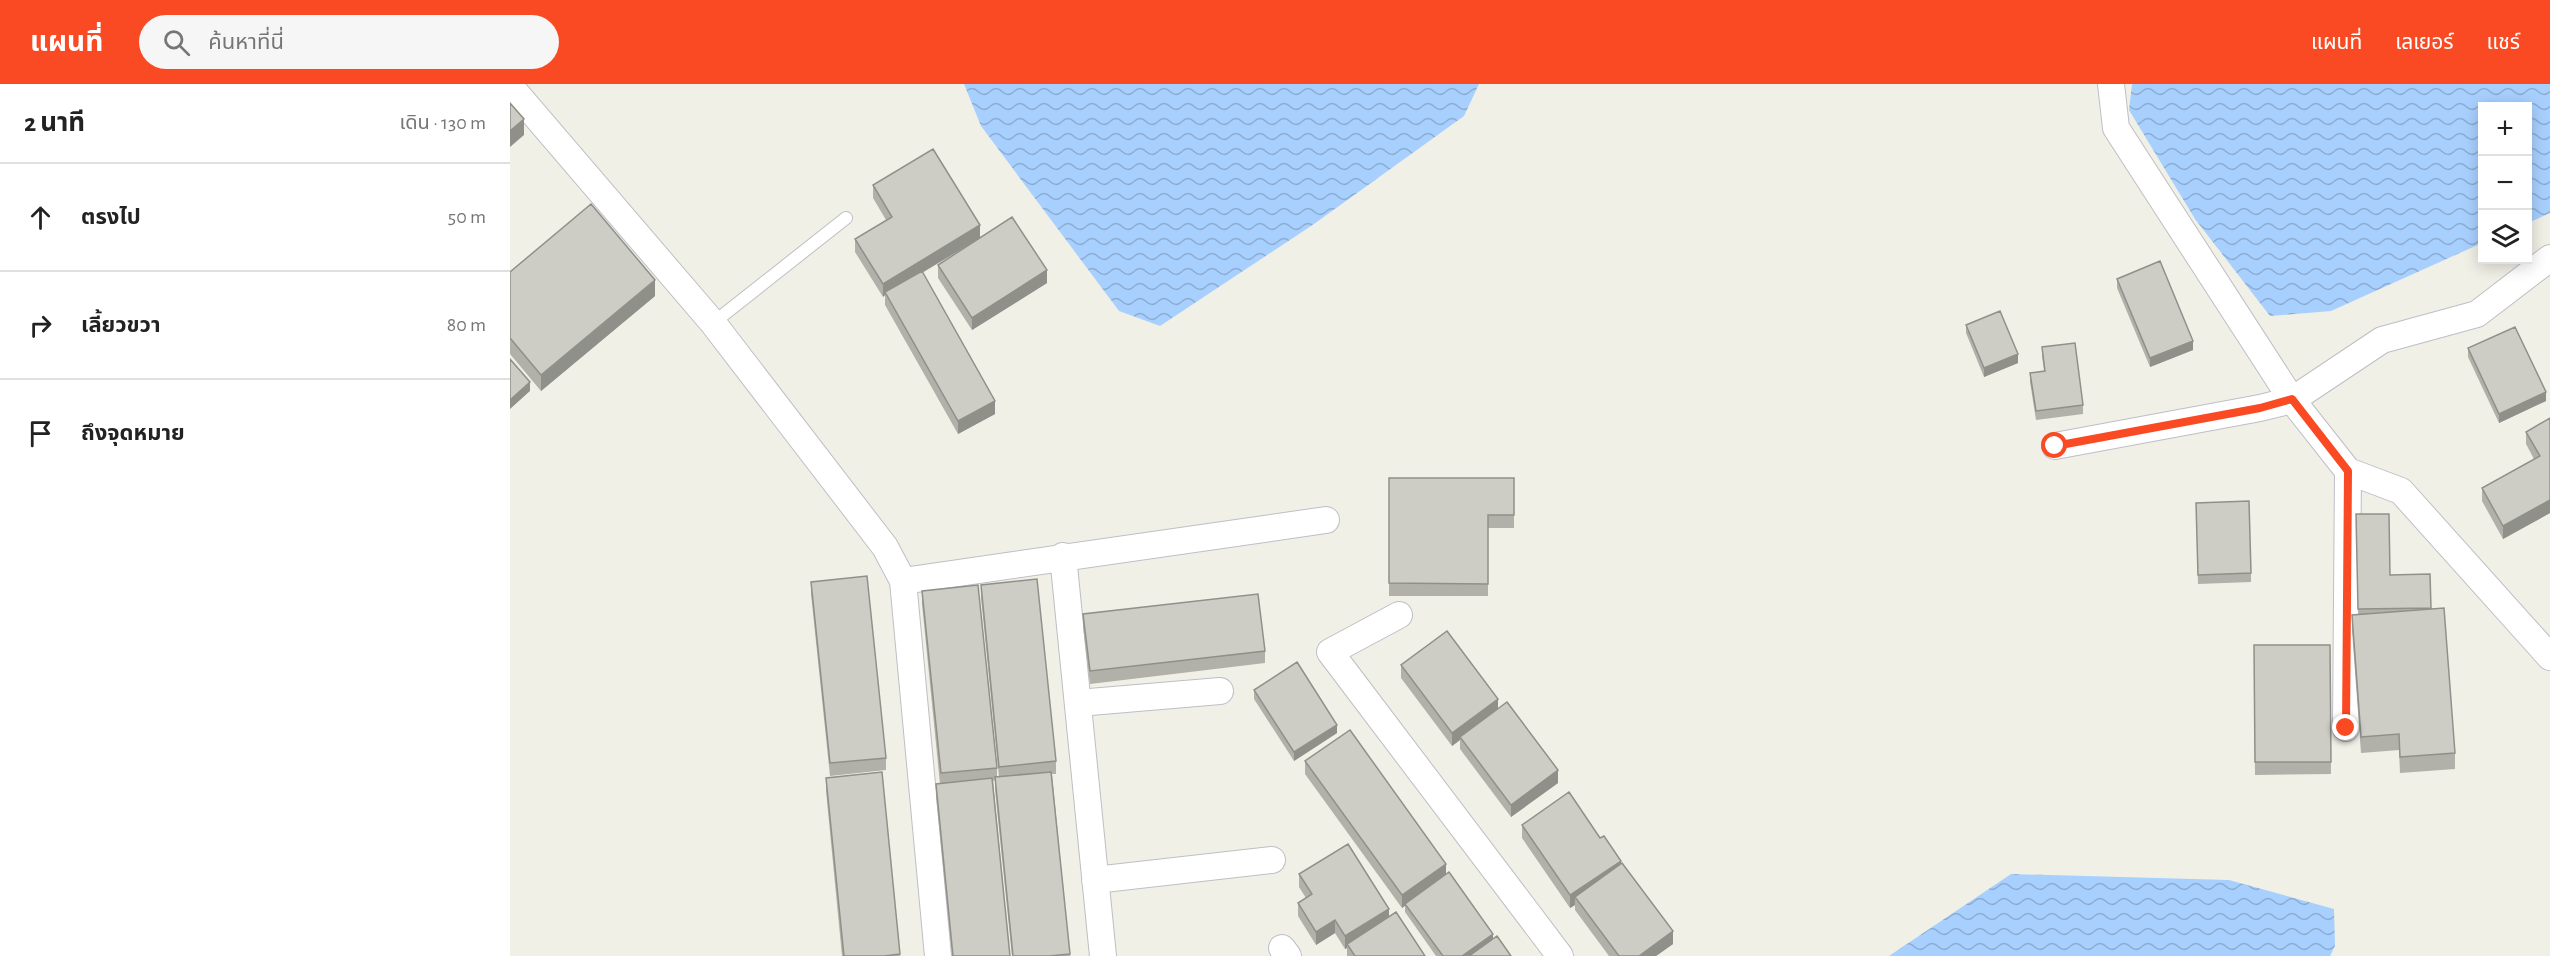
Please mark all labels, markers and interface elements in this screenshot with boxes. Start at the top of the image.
search box [139,15,559,69]
icon: search [160,26,193,59]
text: แผนที่ [30,29,103,57]
text: ค้นหาที่นี่ [208,31,284,53]
text: แผนที่ [2311,32,2362,53]
text: เลเยอร์ [2395,32,2454,53]
text: แชร์ [2487,32,2520,53]
map controls [2478,102,2532,264]
button: + [2478,102,2532,156]
text: 2 นาที [24,110,85,136]
text: เดิน · 130 m [400,113,486,133]
button: − [2478,156,2532,210]
icon: ahead [24,201,57,234]
text: ตรงไป [81,206,141,228]
text: 50 m [448,207,486,227]
button: layers [2478,210,2532,264]
icon: right [24,309,57,342]
text: เลี้ยวขวา [81,314,161,336]
text: 80 m [447,315,486,335]
icon: arrive [24,417,57,450]
text: ถึงจุดหมาย [81,422,185,444]
route start [2041,432,2067,458]
route end [2332,714,2358,740]

